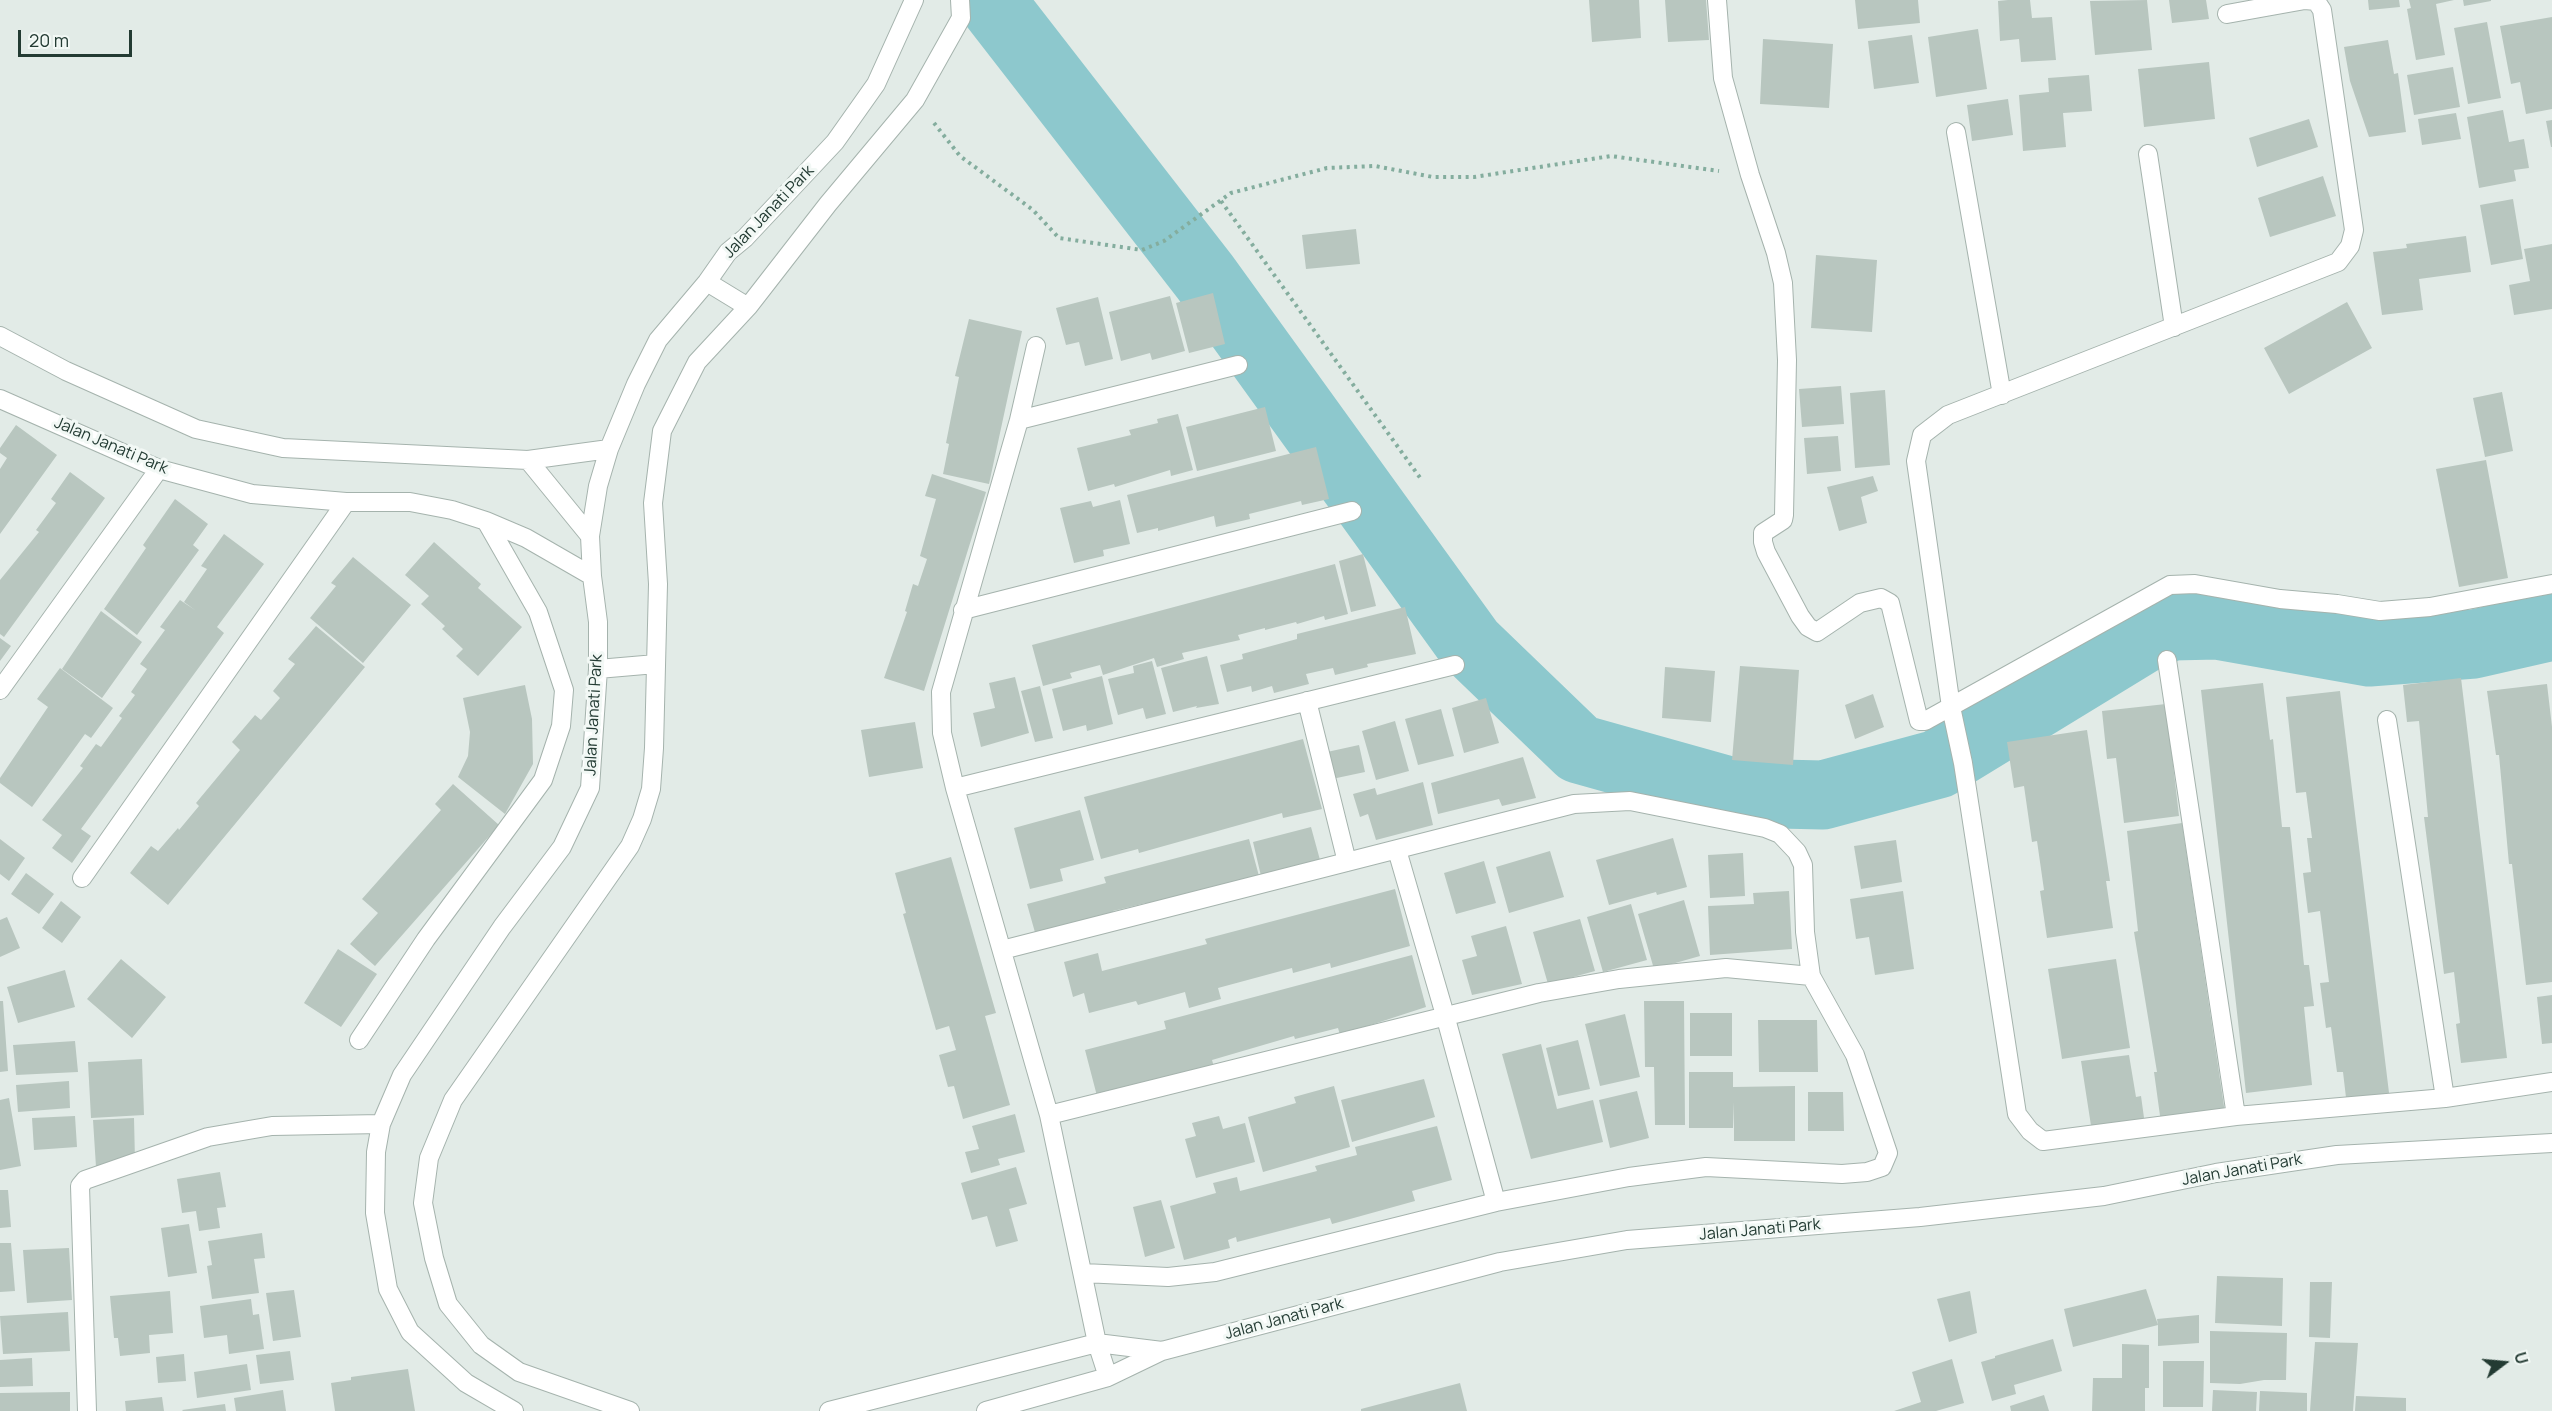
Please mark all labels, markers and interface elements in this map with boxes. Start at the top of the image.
scale bar [21,18,135,56]
text: 20 m [29,28,69,52]
street label: Jalan Janati Park [720,162,818,262]
street label: Jalan Janati Park [51,413,171,479]
street label: Jalan Janati Park [581,654,607,776]
street label: Jalan Janati Park [2180,1150,2304,1190]
street label: Jalan Janati Park [1699,1215,1821,1245]
street label: Jalan Janati Park [1223,1294,1345,1344]
north arrow [2474,1333,2534,1393]
text: U [2509,1349,2533,1367]

